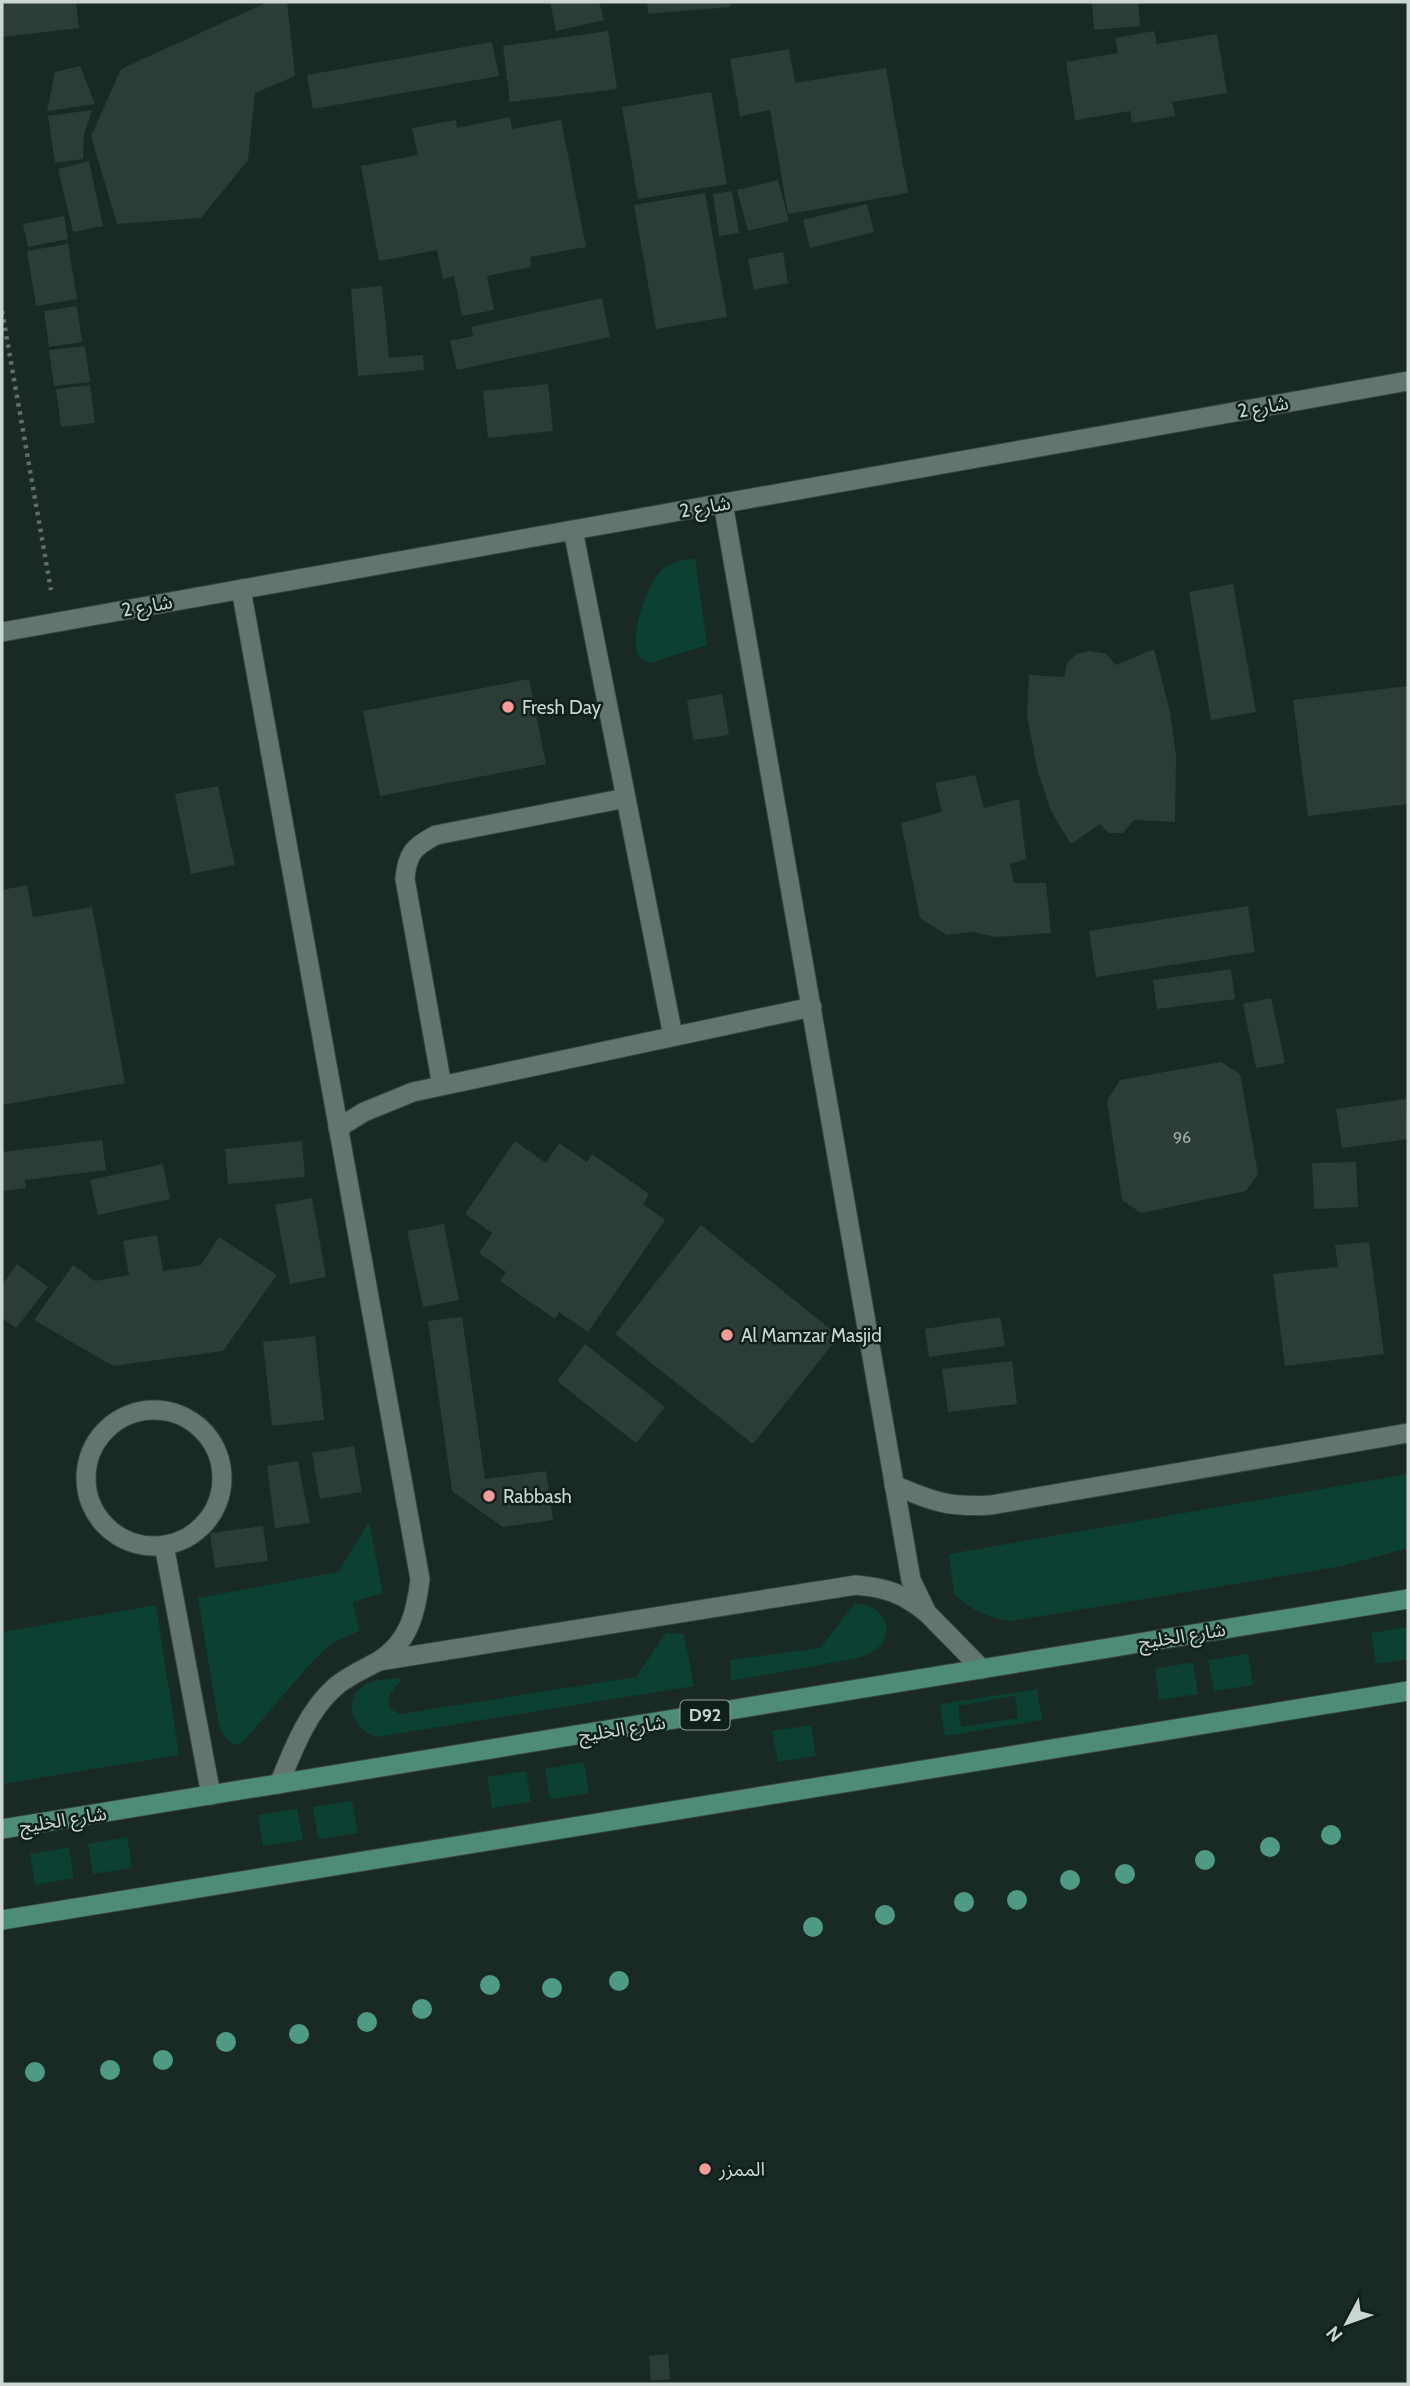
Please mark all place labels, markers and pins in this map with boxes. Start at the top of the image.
place label: Fresh Day [522,696,601,719]
marker: Fresh Day [500,699,516,715]
place label: Al Mamzar Masjid [741,1324,882,1347]
marker: Al Mamzar Masjid [719,1327,735,1343]
place label: Rabbash [503,1485,572,1508]
marker: Rabbash [481,1488,497,1504]
place label: الممزر [718,2158,765,2181]
marker: الممزر [697,2161,713,2177]

